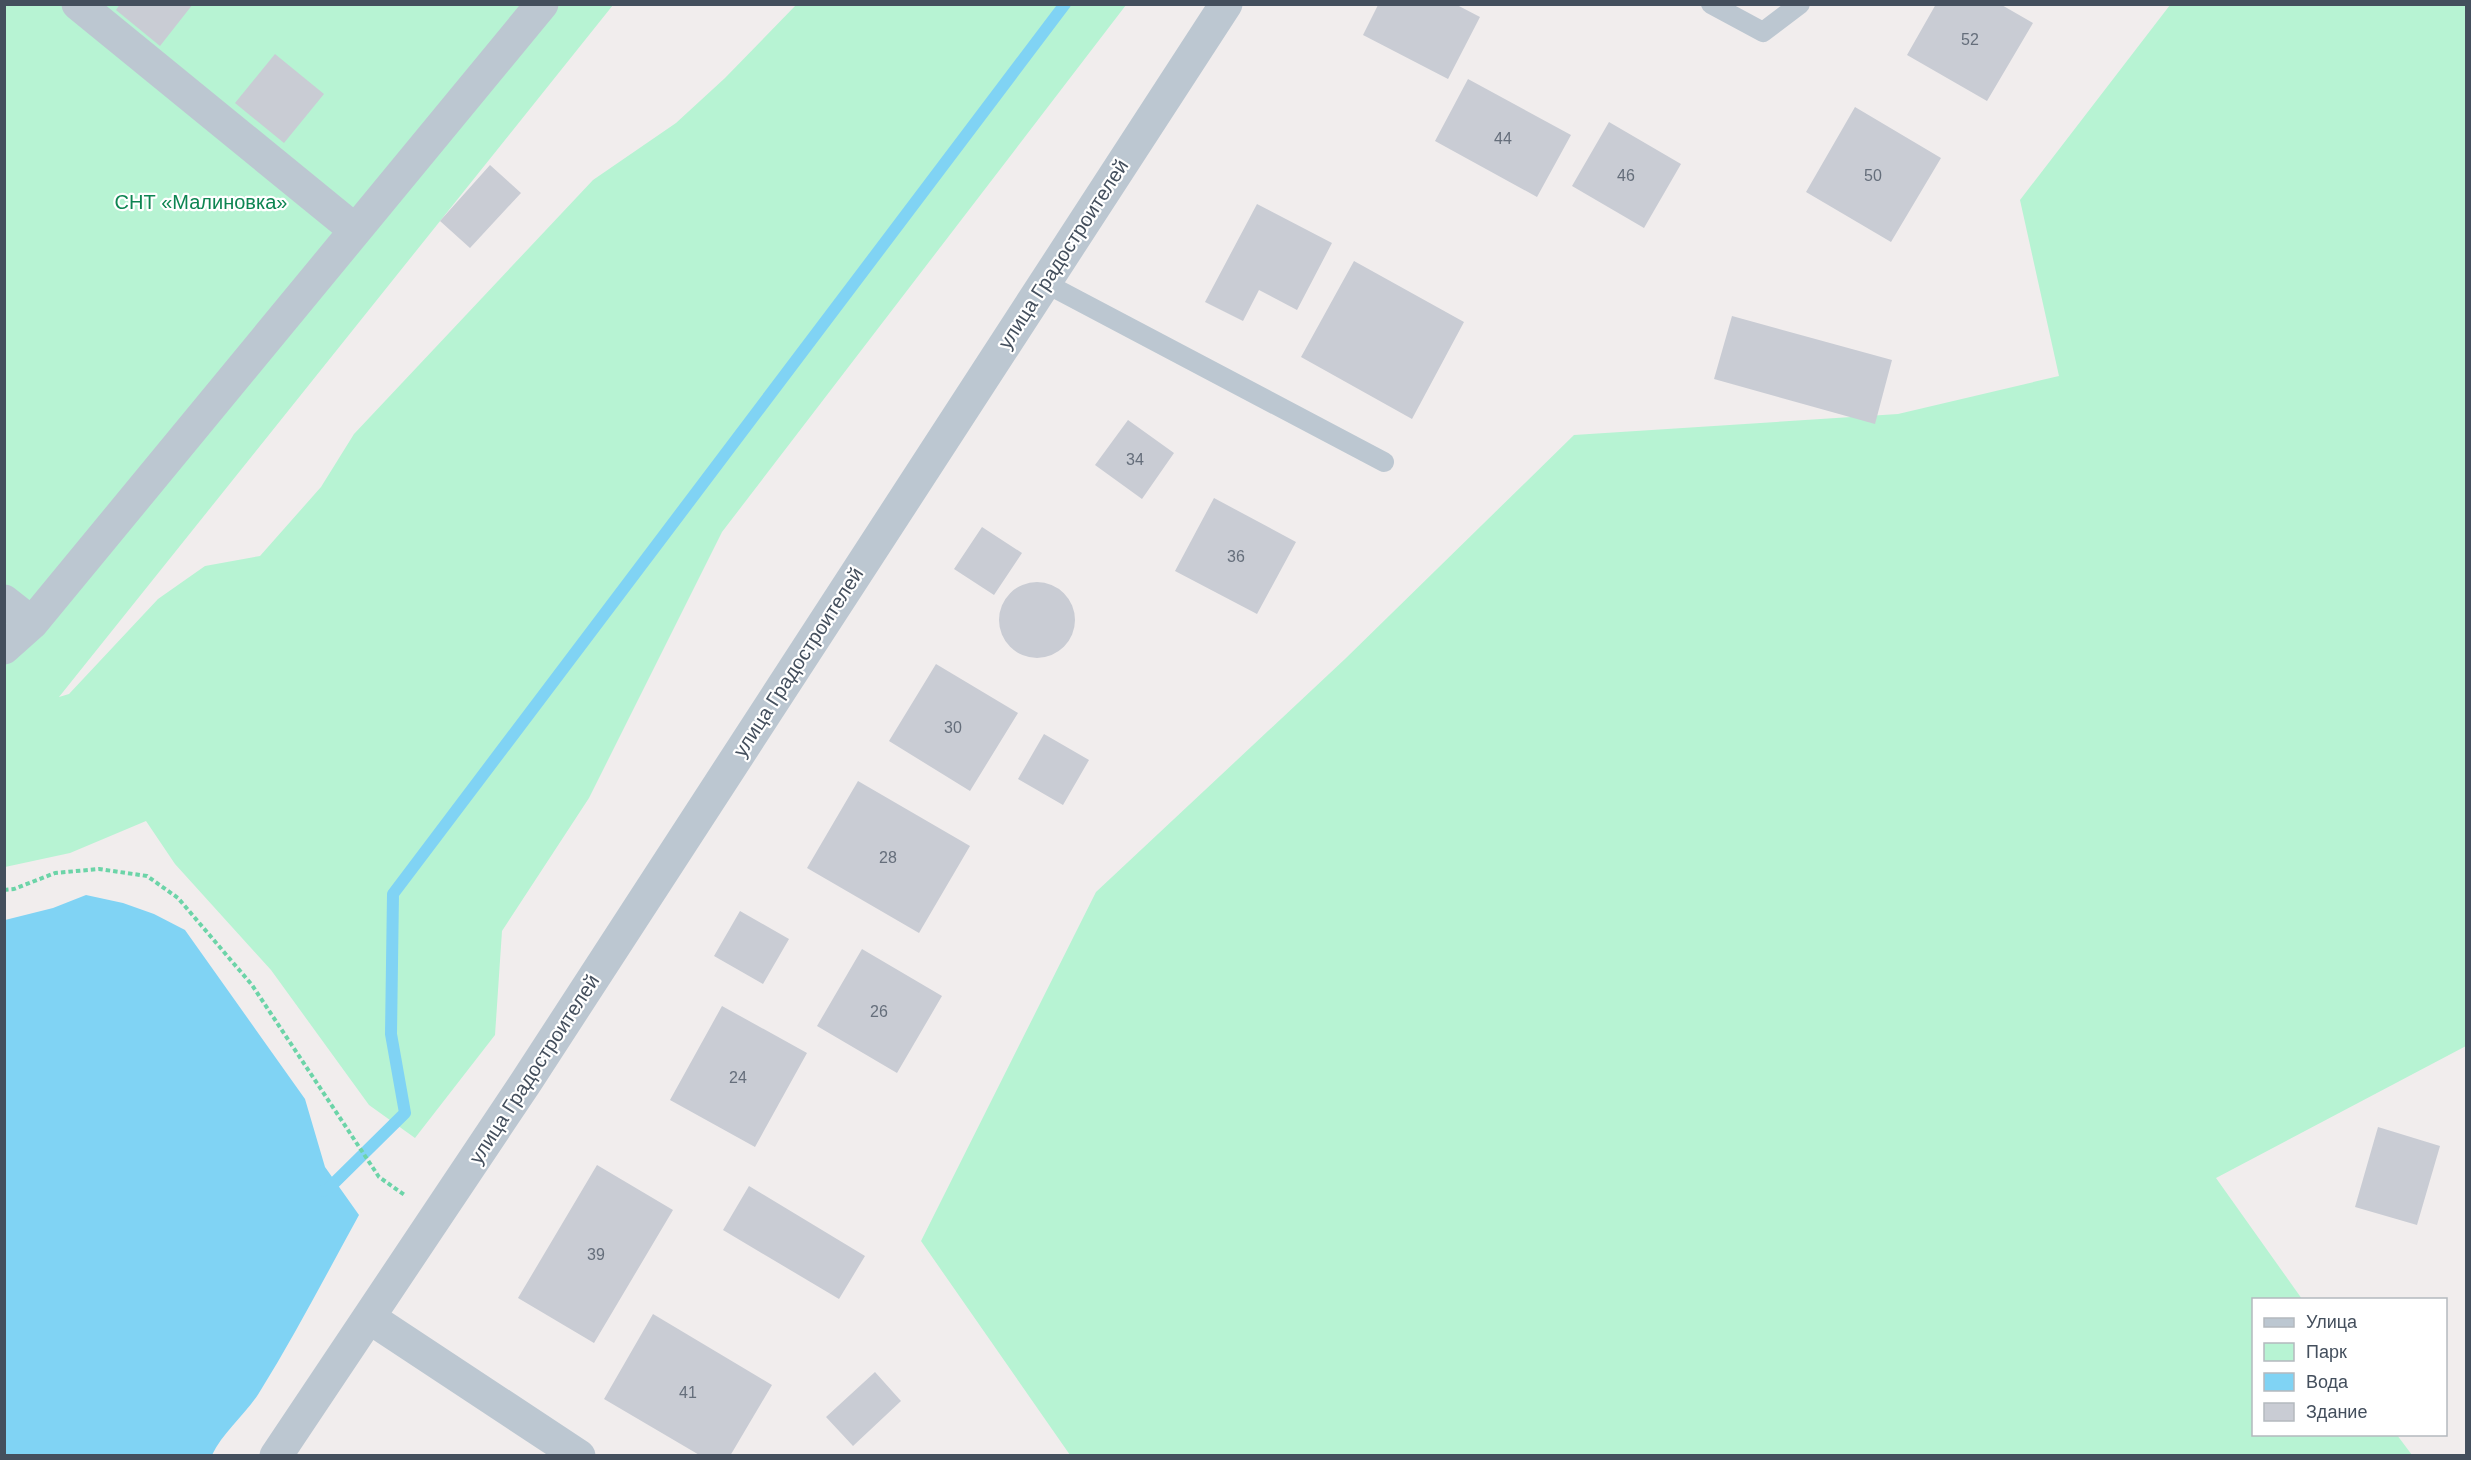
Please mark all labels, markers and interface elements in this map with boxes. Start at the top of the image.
house number: 52 [1961,31,1979,48]
house number: 44 [1494,130,1512,147]
street label: улица Градостроителей [994,155,1132,353]
house number: 46 [1617,167,1635,184]
house number: 50 [1864,167,1882,184]
park label: СНТ «Малиновка» [115,191,287,213]
house number: 34 [1126,451,1144,468]
house number: 36 [1227,548,1245,565]
street label: улица Градостроителей [729,563,867,761]
house number: 30 [944,719,962,736]
house number: 28 [879,849,897,866]
street label: улица Градостроителей [465,970,603,1168]
house number: 26 [870,1003,888,1020]
house number: 24 [729,1069,747,1086]
house number: 39 [587,1246,605,1263]
legend [2252,1298,2447,1436]
text: Улица [2306,1312,2358,1332]
text: Парк [2306,1342,2347,1362]
text: Вода [2306,1372,2349,1392]
house number: 41 [679,1384,697,1401]
text: Здание [2306,1402,2367,1422]

